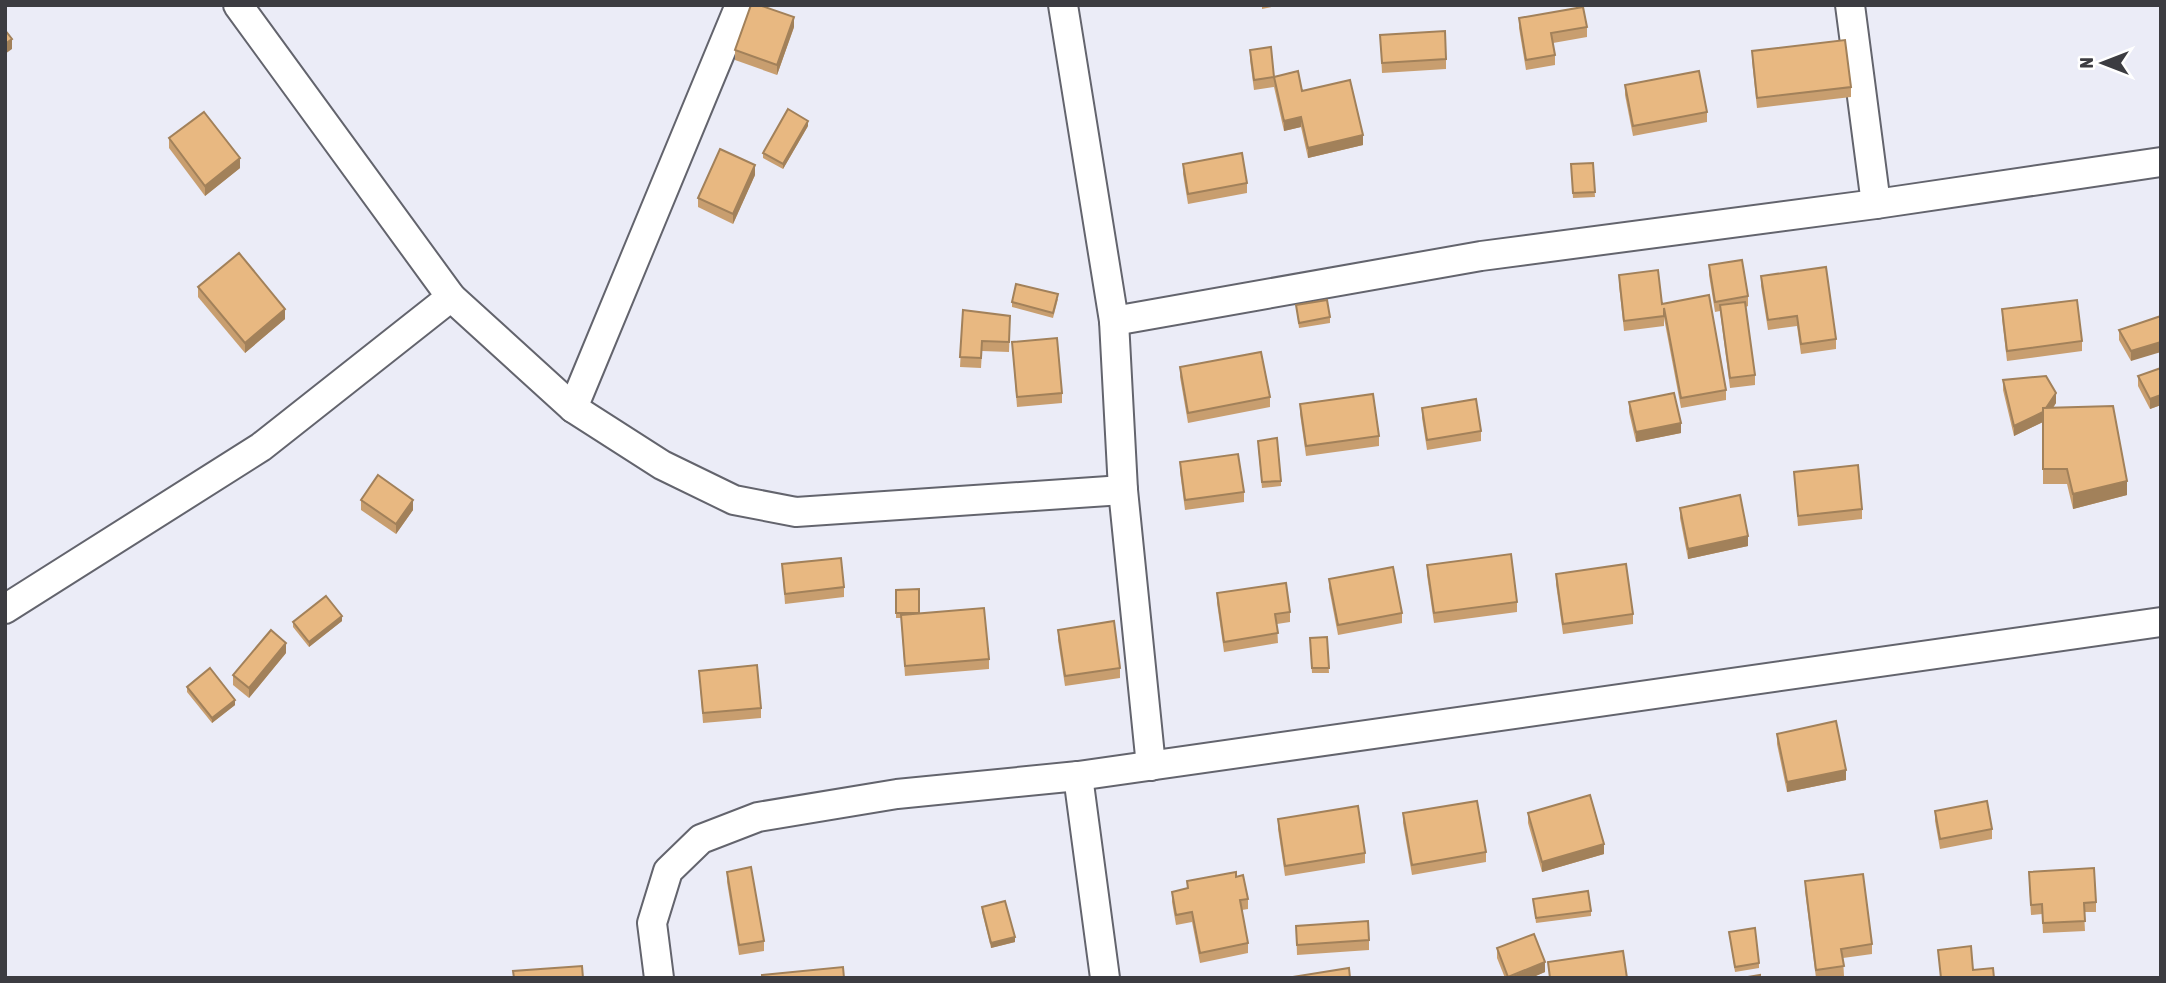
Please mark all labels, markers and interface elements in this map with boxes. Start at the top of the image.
north arrow [2068,28,2138,98]
text: N [2075,57,2097,69]

